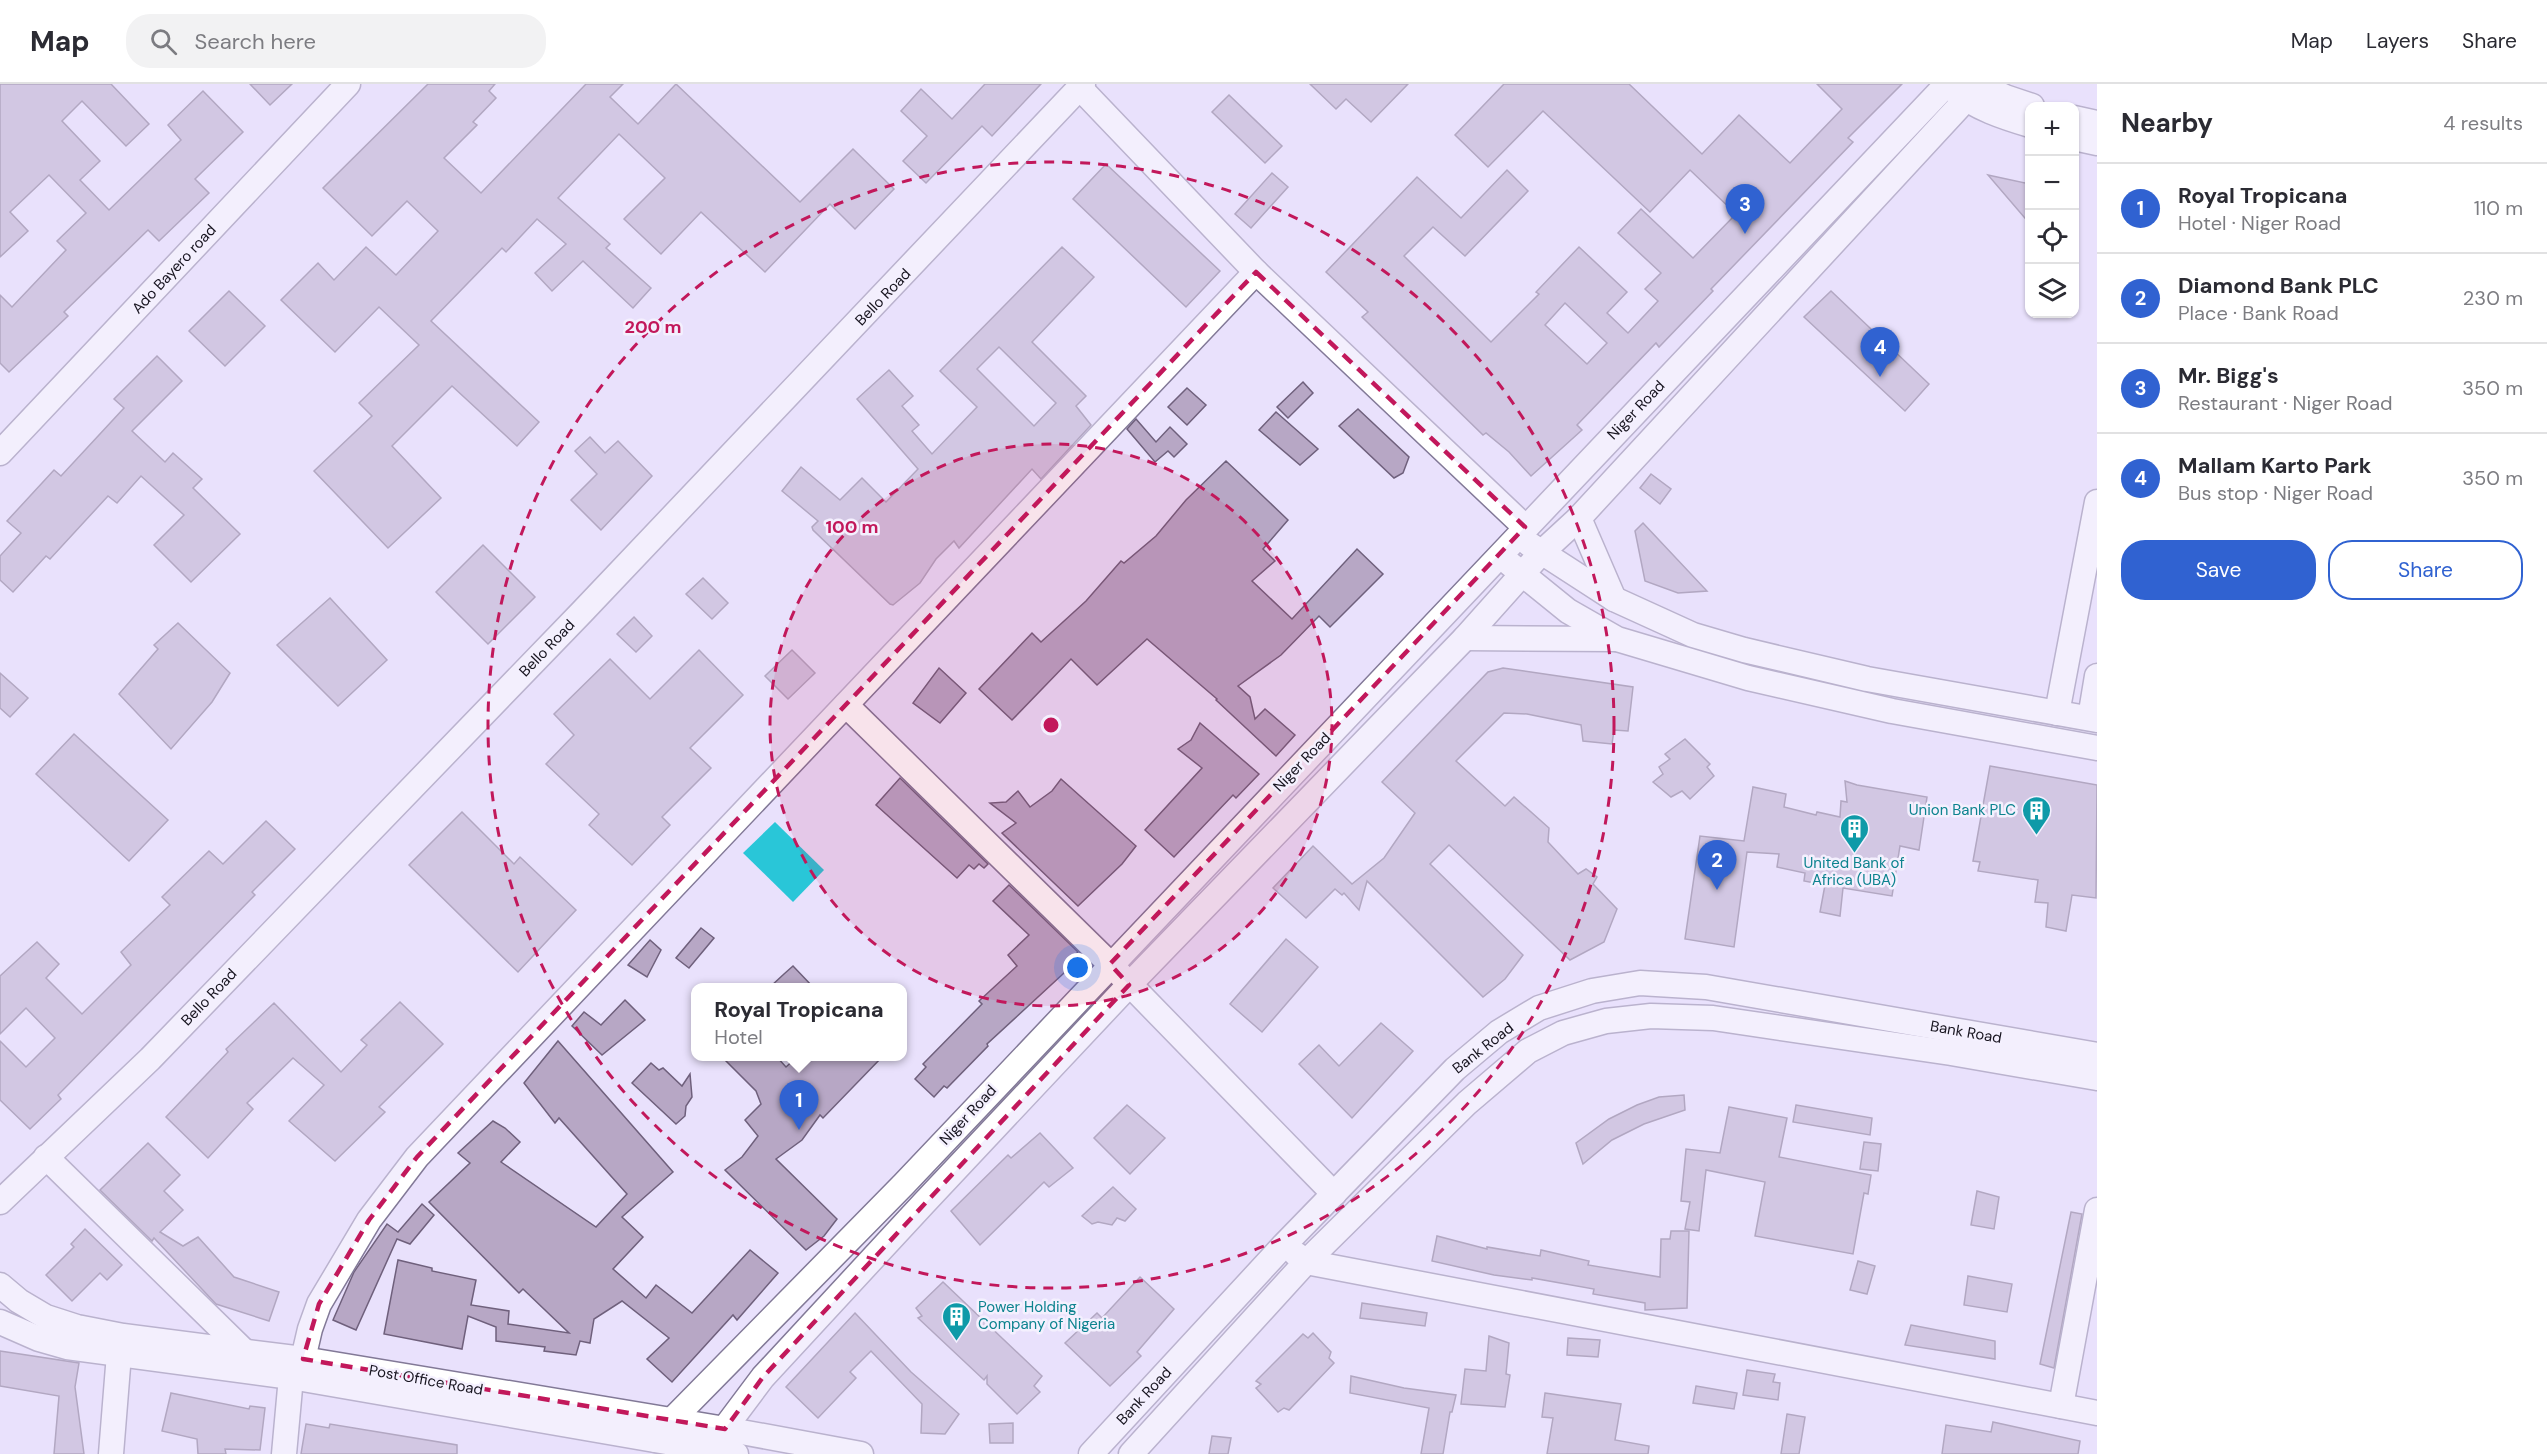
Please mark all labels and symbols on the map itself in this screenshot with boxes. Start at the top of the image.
pin: 3 [1726,184,1764,234]
street label: Ado Bayero road [128,220,220,318]
street label: Bello Road [851,264,915,330]
text: 200 m [625,315,681,339]
pin: 4 [1860,328,1900,377]
street label: Niger Road [1603,376,1669,444]
text: 100 m [825,515,879,539]
street label: Bello Road [515,615,579,681]
centre of rings [1041,715,1061,735]
street label: Niger Road [1269,728,1335,796]
building icon: Union Bank PLC [2021,794,2053,836]
place label: Union Bank PLC [1909,800,2016,820]
building icon: United Bank of Africa (UBA) [1838,812,1870,854]
pin: 2 [1698,840,1736,890]
place label: United Bank of Africa (UBA) [1804,853,1904,890]
your location [1063,953,1092,982]
street label: Bello Road [177,964,241,1030]
street label: Bank Road [1929,1016,2003,1048]
street label: Bank Road [1448,1018,1518,1078]
pin: 1 [780,1080,818,1130]
street label: Niger Road [935,1081,1001,1149]
place label: Power Holding Company of Nigeria [978,1297,1115,1334]
building icon: Power Holding Company of Nigeria [941,1300,973,1342]
street label: Post Office Road [367,1360,485,1400]
street label: Bank Road [1112,1363,1176,1429]

